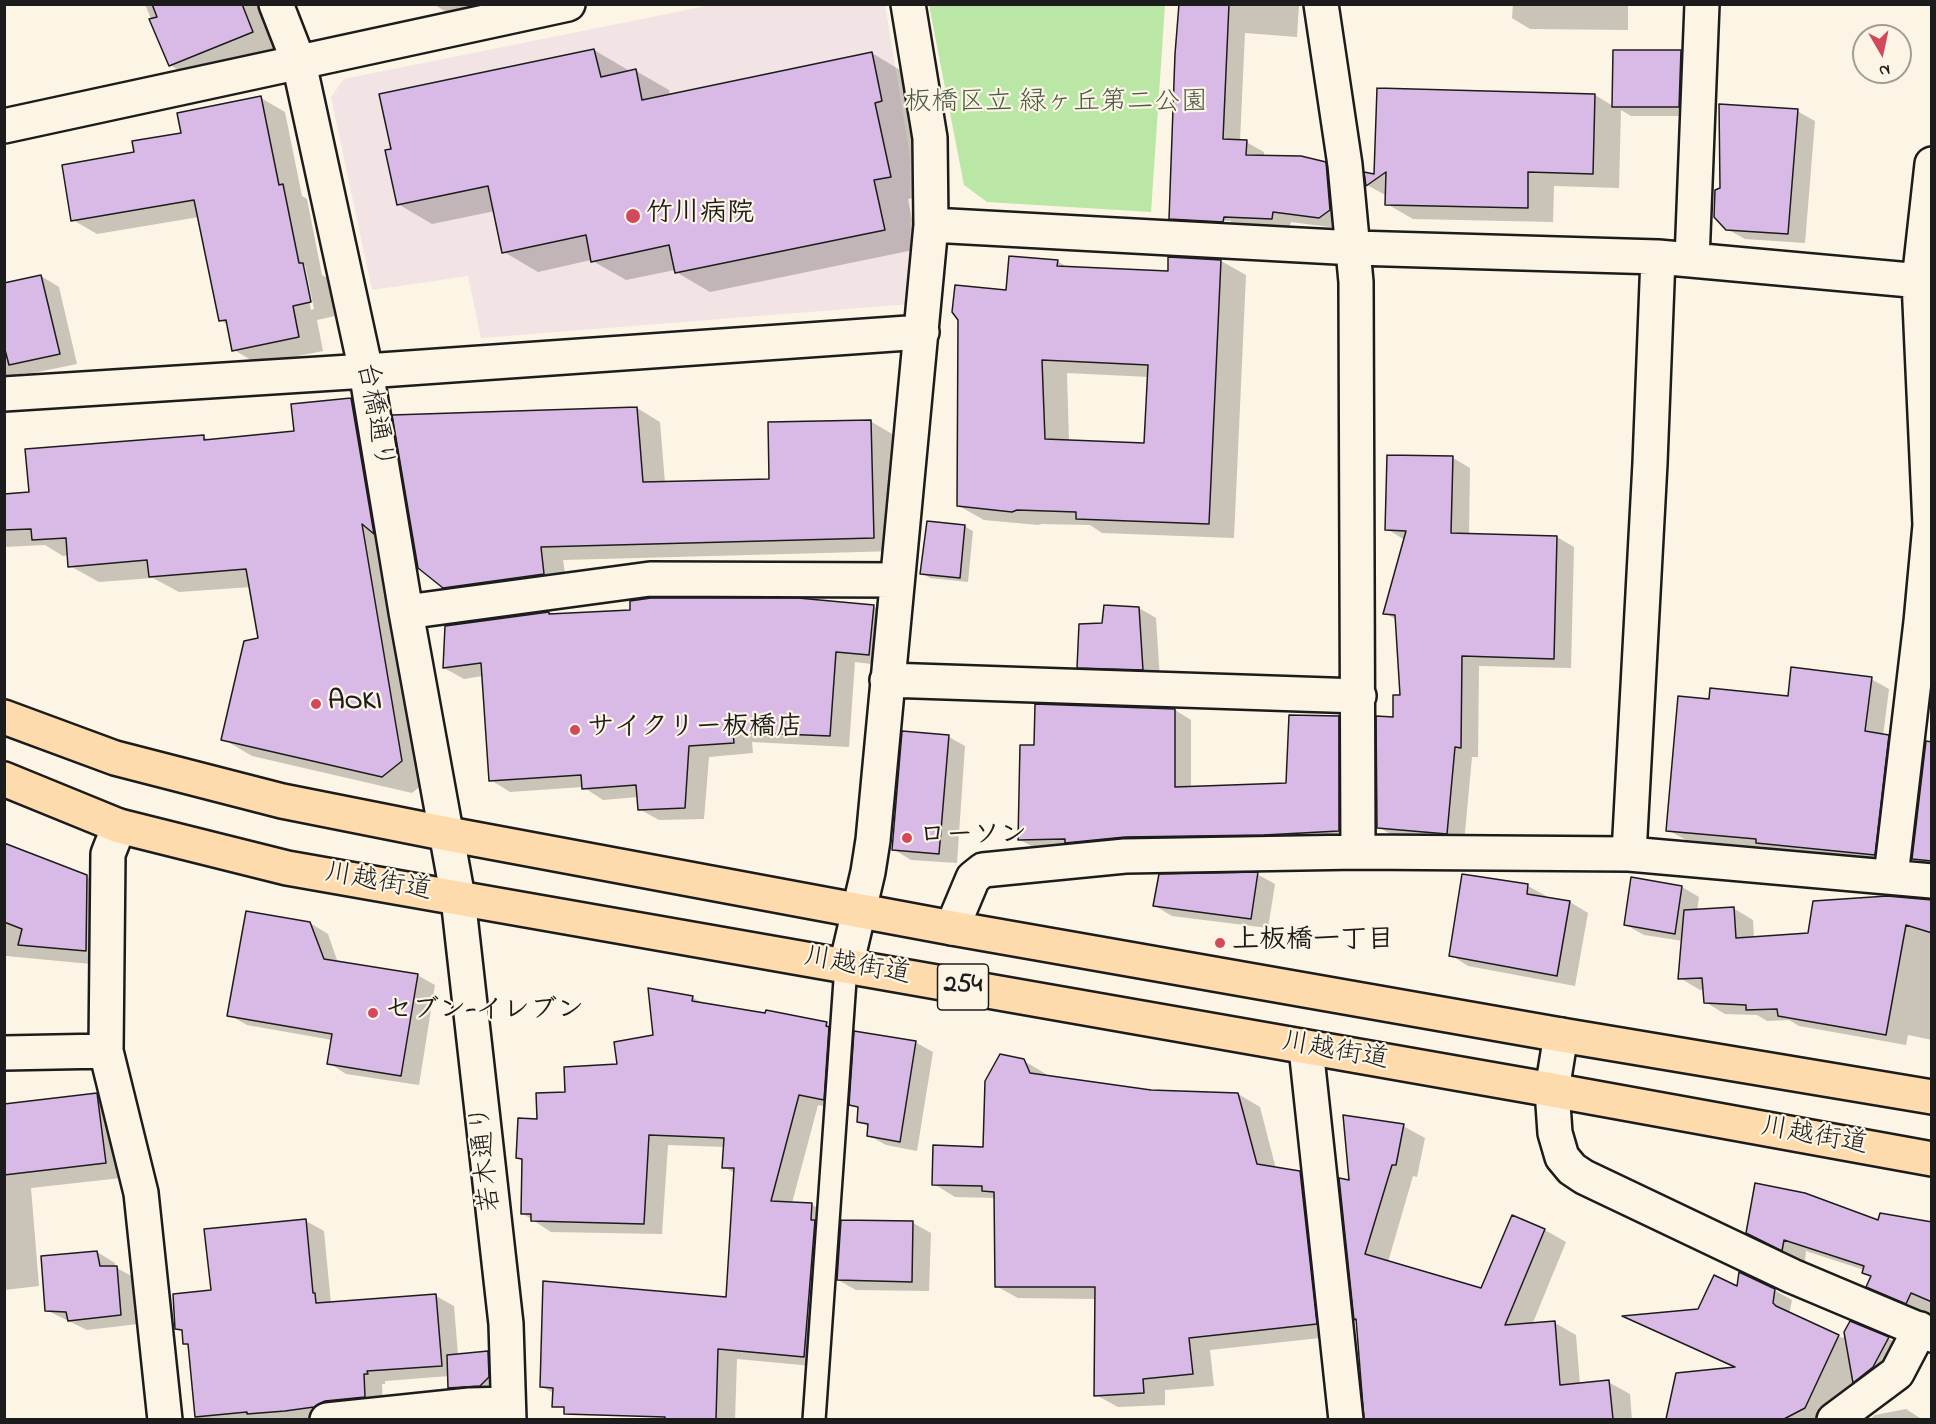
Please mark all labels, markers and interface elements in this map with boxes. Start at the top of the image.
north arrow [1852,24,1912,84]
text: N [1877,57,1892,83]
park label: 板橋区立 緑ヶ丘第二公園 [904,89,1208,121]
place label: 竹川病院 [646,200,754,232]
marker: 竹川病院 [624,207,642,225]
street label: 台橋通り [348,360,398,472]
place label: AOKI [328,688,382,720]
marker: AOKI [309,697,323,711]
place label: サイクリー板橋店 [587,714,803,746]
marker: サイクリー板橋店 [568,723,582,737]
place label: ローソン [919,822,1027,854]
marker: ローソン [900,831,914,845]
street label: 川越街道 [322,859,434,909]
place label: 上板橋一丁目 [1232,927,1394,959]
marker: 上板橋一丁目 [1213,936,1227,950]
street label: 川越街道 [801,943,913,993]
road number: 254 [938,964,988,1010]
place label: セブン-イレブン [385,997,584,1029]
marker: セブン-イレブン [366,1006,380,1020]
street label: 川越街道 [1279,1028,1391,1078]
street label: 若木通り [466,1103,510,1213]
street label: 川越街道 [1758,1113,1870,1163]

